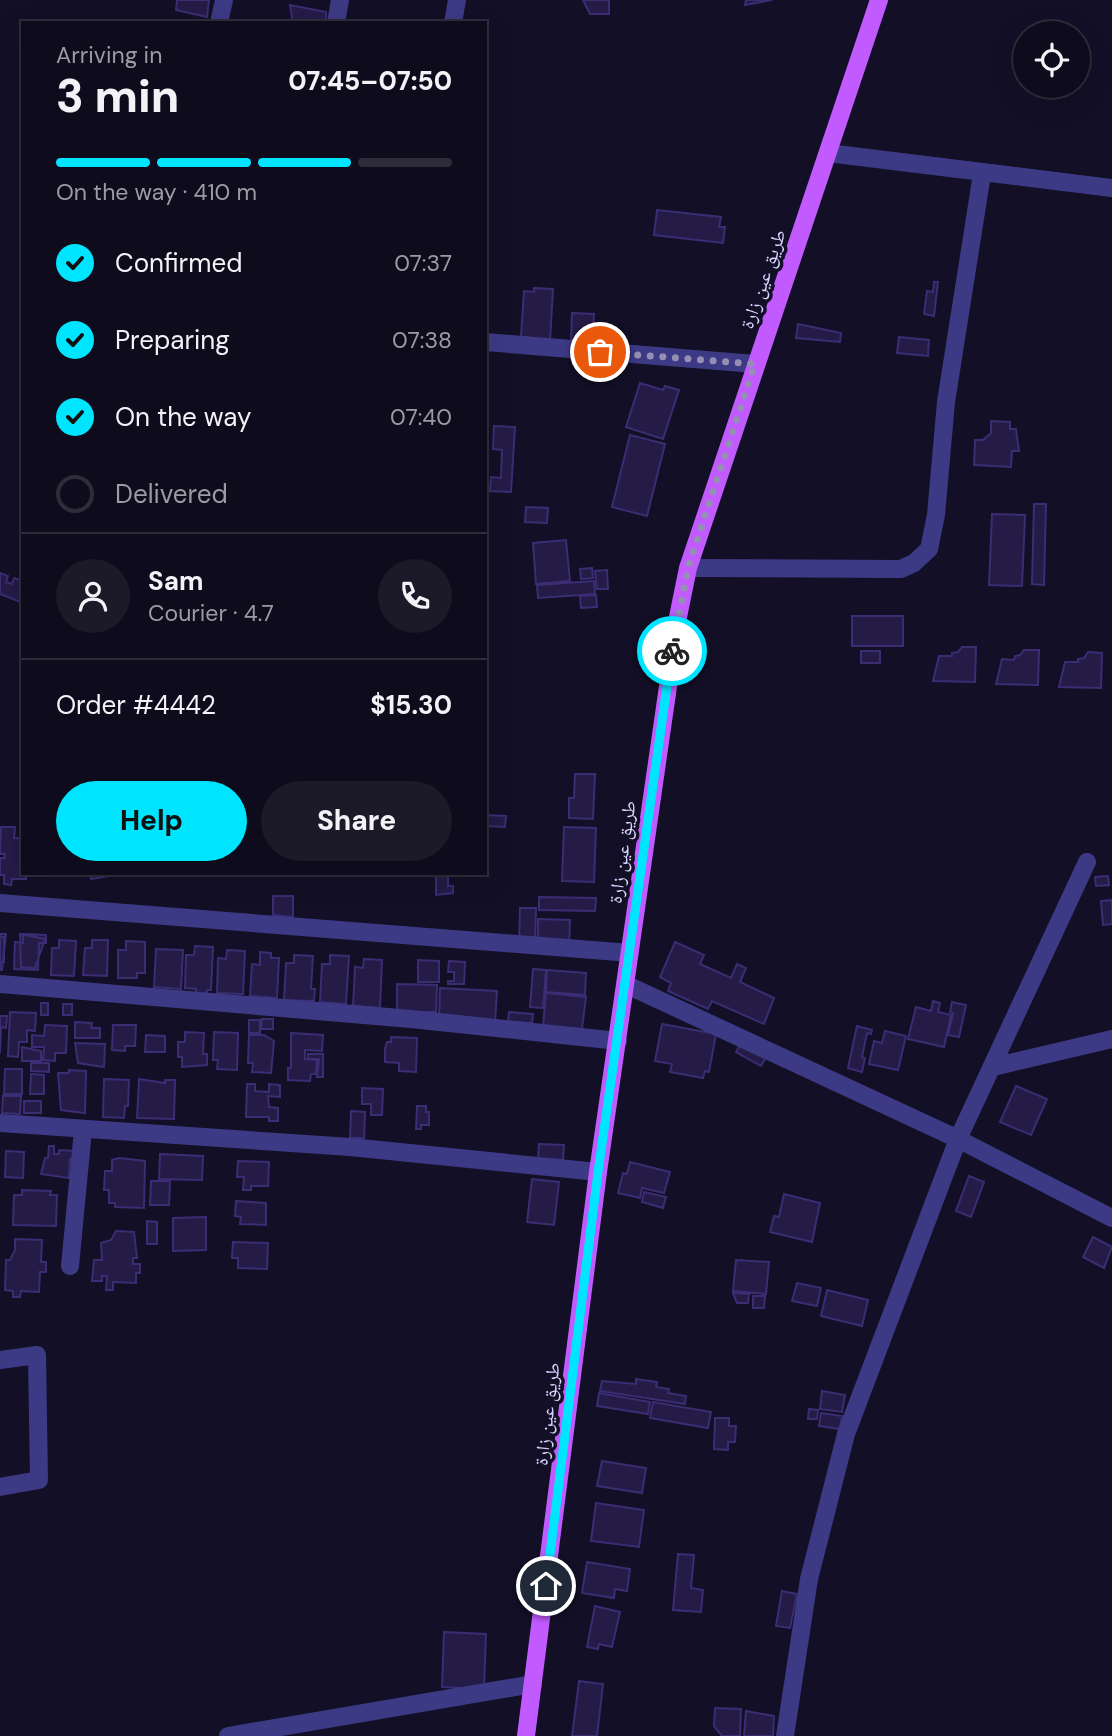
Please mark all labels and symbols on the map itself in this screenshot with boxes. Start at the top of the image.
street label: طريق عين زارة [734,226,792,332]
pin [570,322,630,382]
courier [637,616,707,686]
street label: طريق عين زارة [602,799,642,905]
street label: طريق عين زارة [528,1361,566,1467]
pin [516,1556,576,1616]

